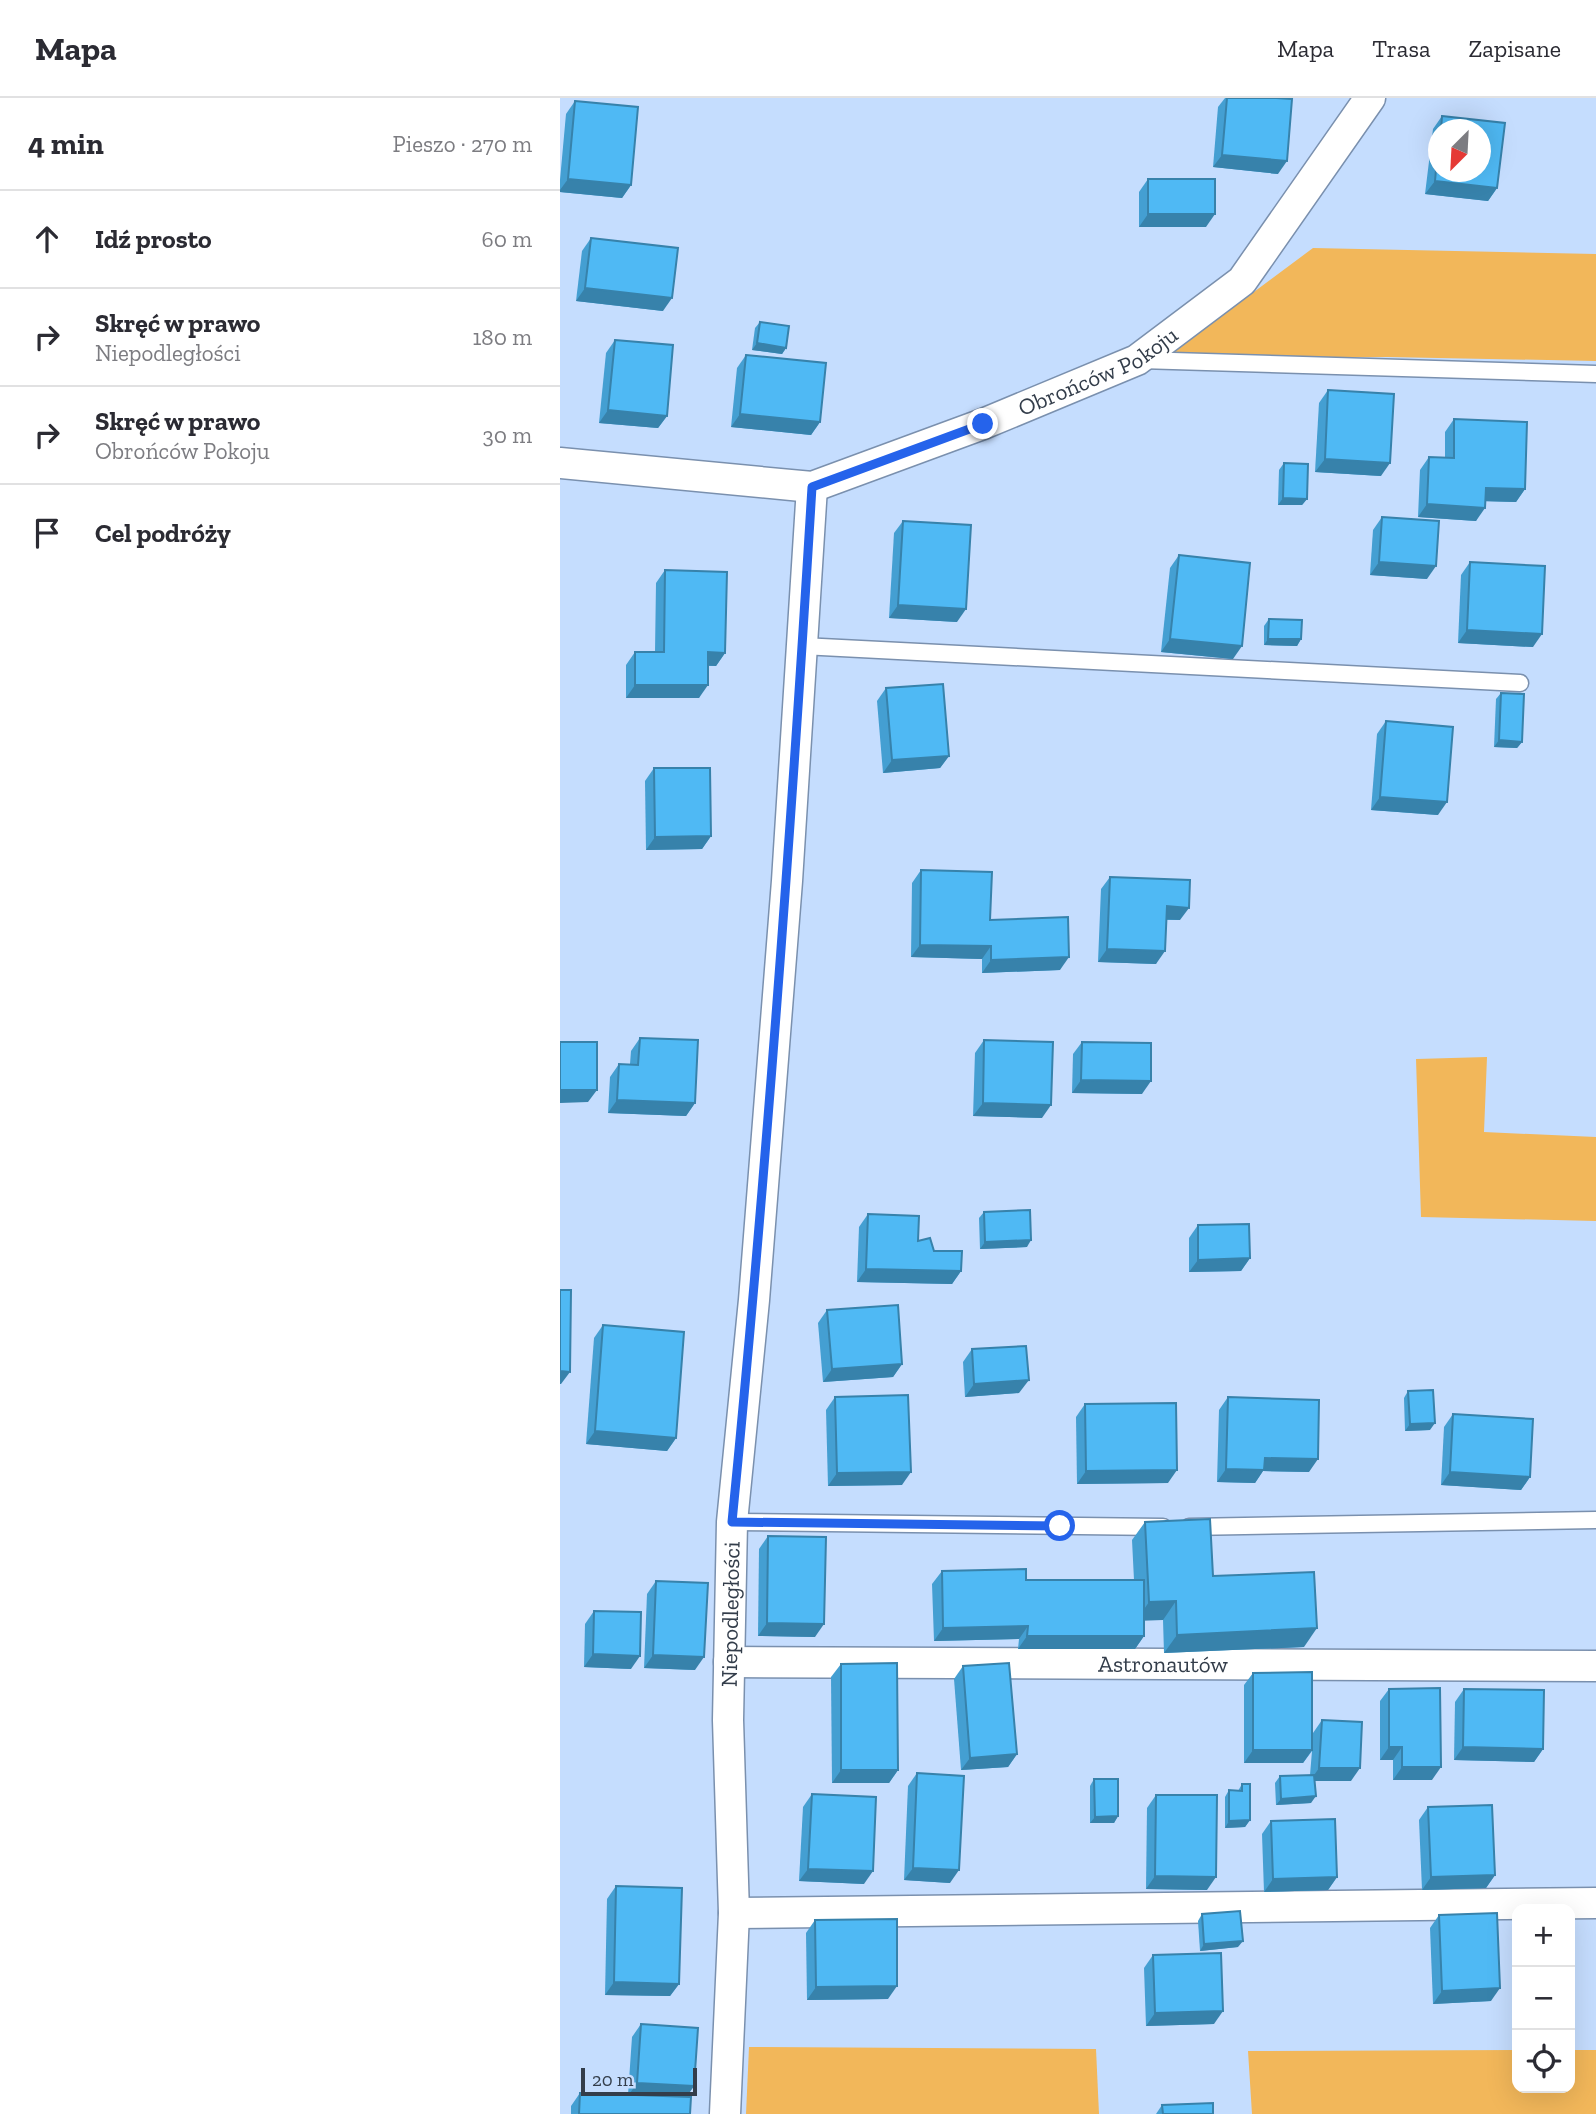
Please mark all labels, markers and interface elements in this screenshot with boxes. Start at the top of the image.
text: Mapa [35,29,117,68]
text: Mapa [1277,34,1334,63]
text: Trasa [1372,34,1431,63]
text: Zapisane [1469,34,1561,63]
north arrow [1428,119,1491,182]
text: 4 min [28,126,104,162]
text: Pieszo · 270 m [393,130,532,158]
icon: ahead [28,220,66,258]
text: Idź prosto [95,223,212,255]
text: 60 m [481,225,532,253]
text: Skręć w prawo [95,307,260,339]
icon: right [28,318,66,356]
street label: Obrońców Pokoju [1014,320,1183,422]
text: 180 m [472,323,532,351]
text: Niepodległości [95,339,241,367]
text: Skręć w prawo [95,405,260,437]
route end [967,408,998,439]
icon: right [28,416,66,454]
text: 30 m [482,421,532,449]
text: Obrońców Pokoju [95,437,270,465]
icon: arrive [28,514,66,552]
text: Cel podróży [95,517,231,549]
route start [1044,1510,1075,1541]
street label: Niepodległości [715,1541,746,1687]
street label: Astronautów [1098,1650,1228,1678]
map controls [1512,1904,1575,2093]
button: + [1512,1904,1575,1967]
button: − [1512,1967,1575,2030]
button: locate [1512,2030,1575,2093]
scale bar [581,2065,696,2097]
text: 20 m [592,2068,633,2091]

